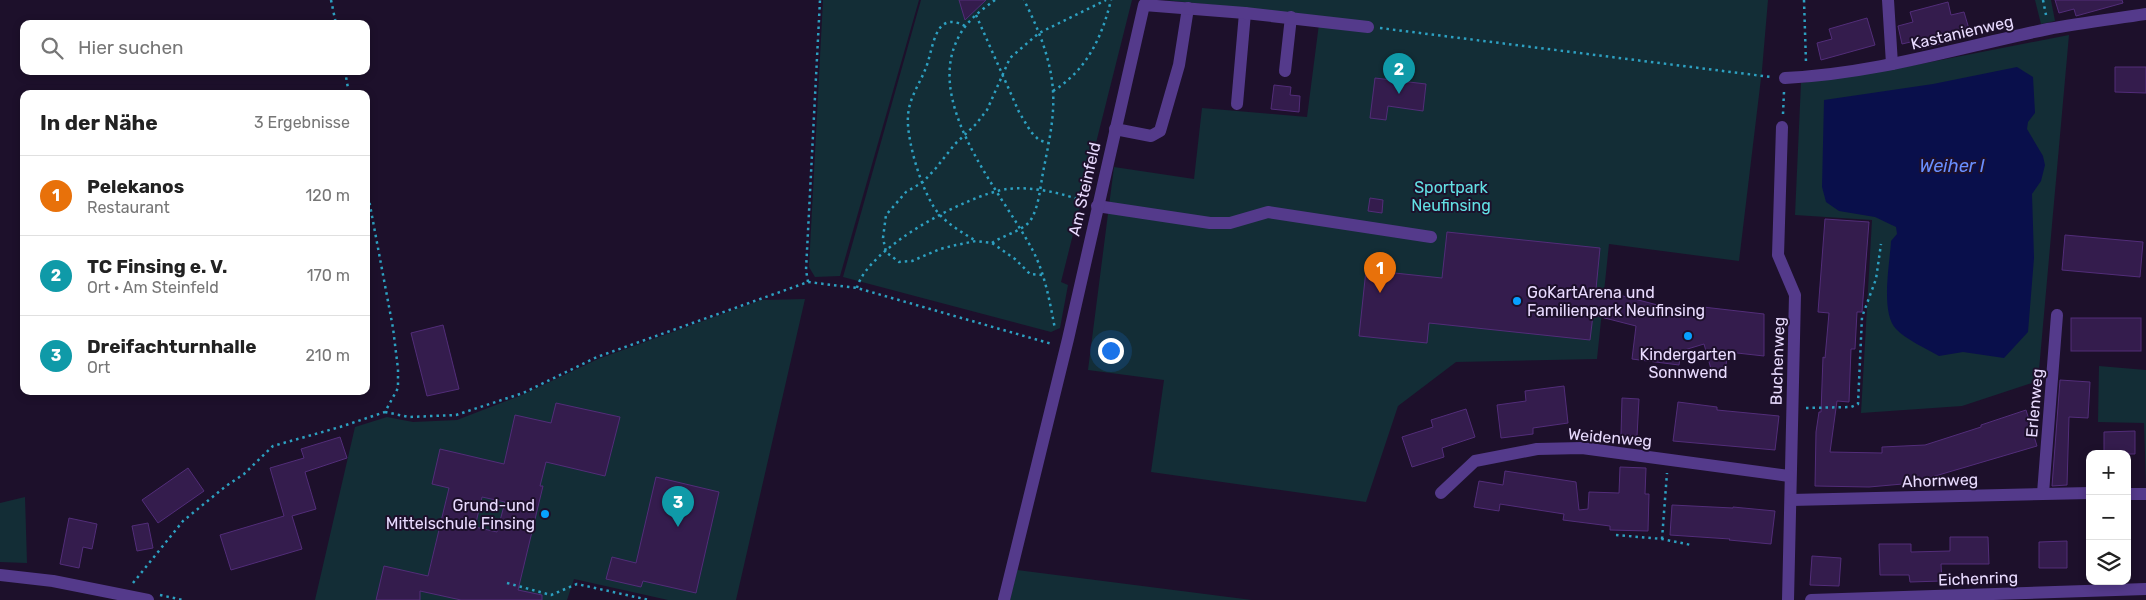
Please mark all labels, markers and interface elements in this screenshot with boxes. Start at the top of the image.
street label: Kastanienweg [1909,11,2015,54]
search box [20,20,370,75]
icon: search [38,34,66,62]
text: Hier suchen [78,36,184,59]
pin: 2 [1383,53,1415,94]
text: In der Nähe [40,110,158,135]
text: 3 Ergebnisse [254,113,350,132]
street label: Am Steinfeld [1064,140,1105,238]
water label: Weiher I [1919,155,1985,177]
text: Pelekanos [87,175,184,198]
park label: Sportpark Neufinsing [1411,178,1491,215]
text: 1 [52,186,60,205]
text: 120 m [305,186,350,205]
text: Restaurant [87,198,170,217]
pin: 1 [1364,252,1396,293]
text: TC Finsing e. V. [87,255,228,278]
text: 2 [51,266,61,285]
text: 170 m [307,266,350,285]
text: Ort · Am Steinfeld [87,278,219,297]
place label: GoKartArena und Familienpark Neufinsing [1527,283,1705,320]
marker: GoKartArena und Familienpark Neufinsing [1511,295,1523,307]
street label: Buchenweg [1766,316,1789,406]
marker: Kindergarten Sonnwend [1682,330,1694,342]
text: Dreifachturnhalle [87,335,256,358]
your location [1098,338,1124,364]
place label: Kindergarten Sonnwend [1640,345,1736,382]
text: 3 [51,346,61,365]
text: 210 m [305,346,350,365]
text: Ort [87,358,110,377]
street label: Erlenweg [2022,368,2047,438]
street label: Weidenweg [1567,424,1653,451]
map controls [2086,450,2131,585]
button: + [2086,450,2131,495]
street label: Ahornweg [1901,470,1979,491]
pin: 3 [662,486,694,527]
button: − [2086,495,2131,540]
place label: Grund-und Mittelschule Finsing [386,496,535,533]
marker: Grund-und Mittelschule Finsing [539,508,551,520]
button: layers [2086,540,2131,585]
street label: Eichenring [1938,568,2018,589]

